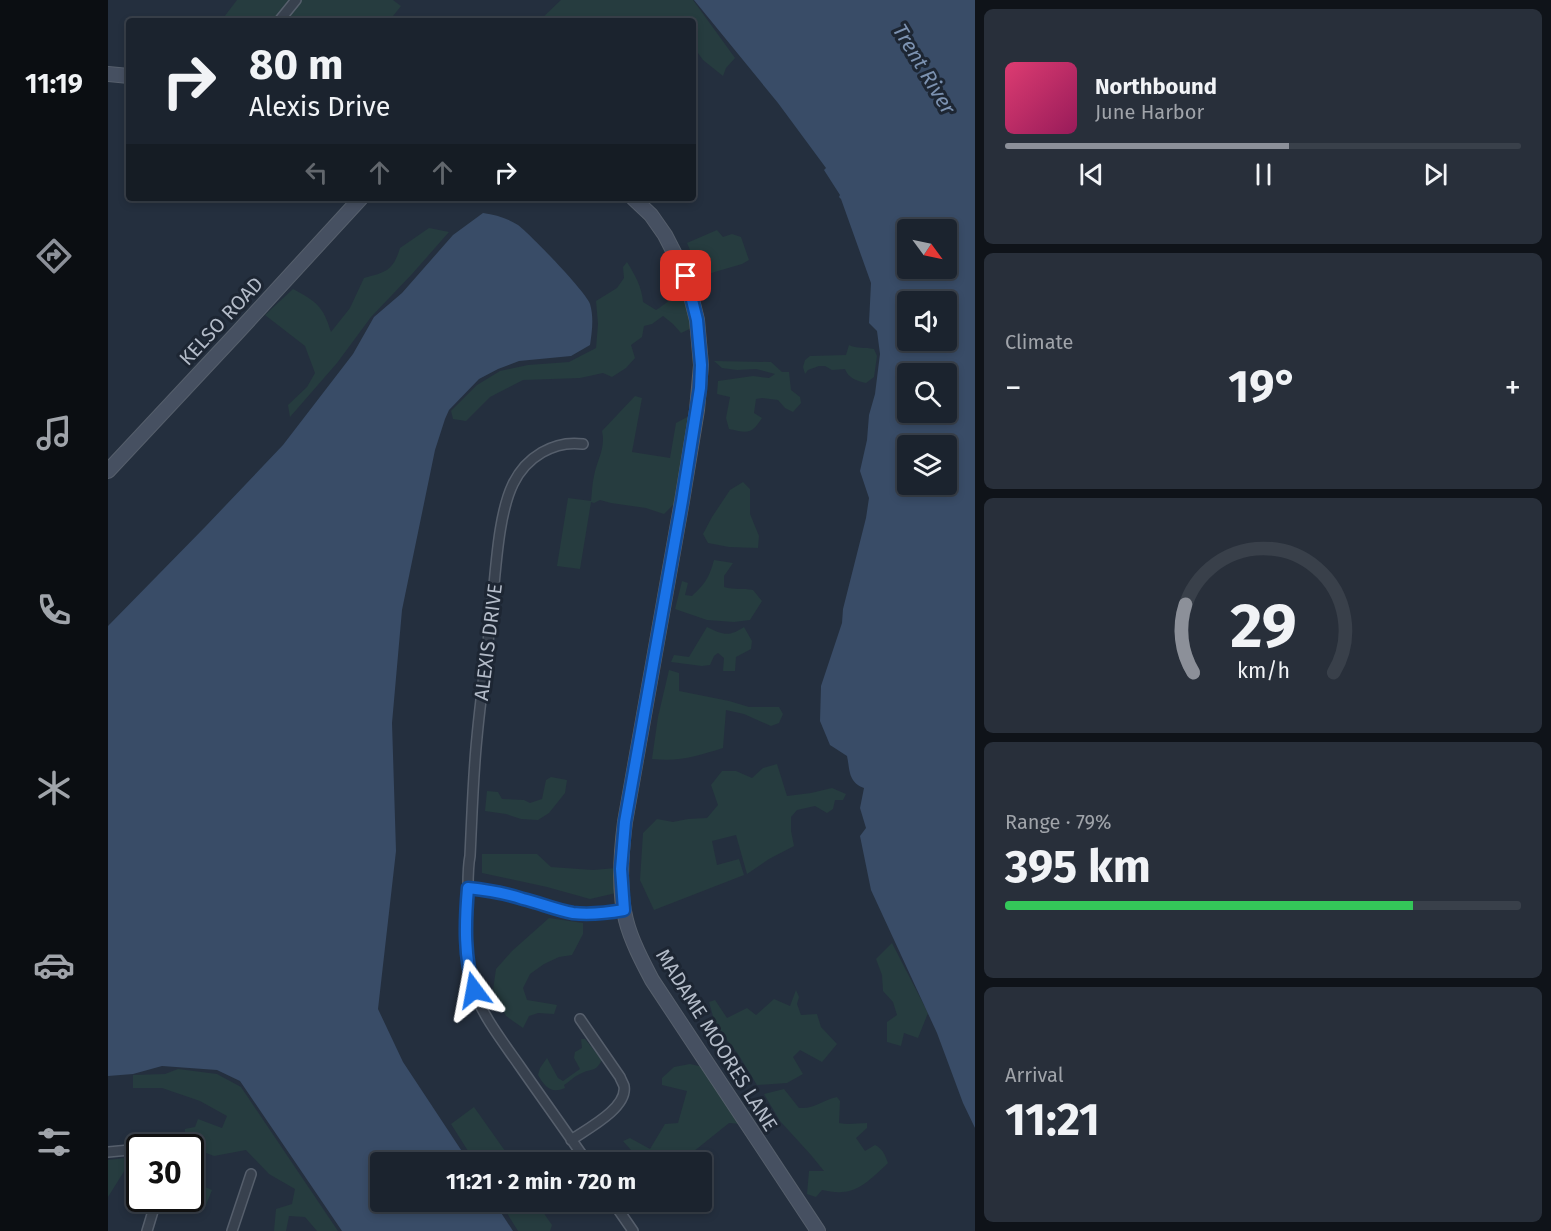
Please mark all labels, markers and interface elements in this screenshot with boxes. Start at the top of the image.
water label: Trent River [887,19,962,120]
text: 80 m [249,40,343,90]
icon: right [150,42,228,120]
text: 11:19 [25,68,83,100]
text: Northbound [1095,73,1217,100]
text: Alexis Drive [249,91,391,123]
text: June Harbor [1095,100,1204,124]
icon: left [300,156,333,189]
icon: ahead [363,156,396,189]
icon: ahead [426,156,459,189]
icon: right [489,156,522,189]
icon: previous [1075,158,1108,191]
icon: pause [1247,158,1280,191]
icon: next [1419,158,1452,191]
north arrow [897,219,957,279]
map controls [897,219,957,495]
icon: directions [33,235,75,277]
pin [660,250,711,301]
icon: arrive [669,259,702,292]
street label: KELSO ROAD [174,272,268,370]
button: sound [897,291,957,351]
text: Climate [1005,330,1073,354]
text: 19° [1228,360,1298,414]
button: search [897,363,957,423]
text: − [1005,368,1022,408]
text: + [1505,368,1521,408]
icon: music [33,412,75,454]
button: layers [897,435,957,495]
street label: ALEXIS DRIVE [469,582,507,702]
icon: phone [33,589,75,631]
text: 29 [1230,589,1296,664]
text: km/h [1236,658,1290,684]
icon: climate [33,767,75,809]
text: Range · 79% [1005,810,1111,834]
text: 395 km [1005,840,1151,894]
icon: car [33,944,75,986]
street label: MADAME MOORES LANE [651,944,783,1136]
position arrow [442,958,506,1022]
text: Arrival [1005,1063,1064,1087]
text: 11:21 [1005,1093,1100,1147]
icon: filters [33,1121,75,1163]
speed limit sign: 30 [126,1134,204,1212]
text: 11:21 · 2 min · 720 m [446,1168,636,1195]

